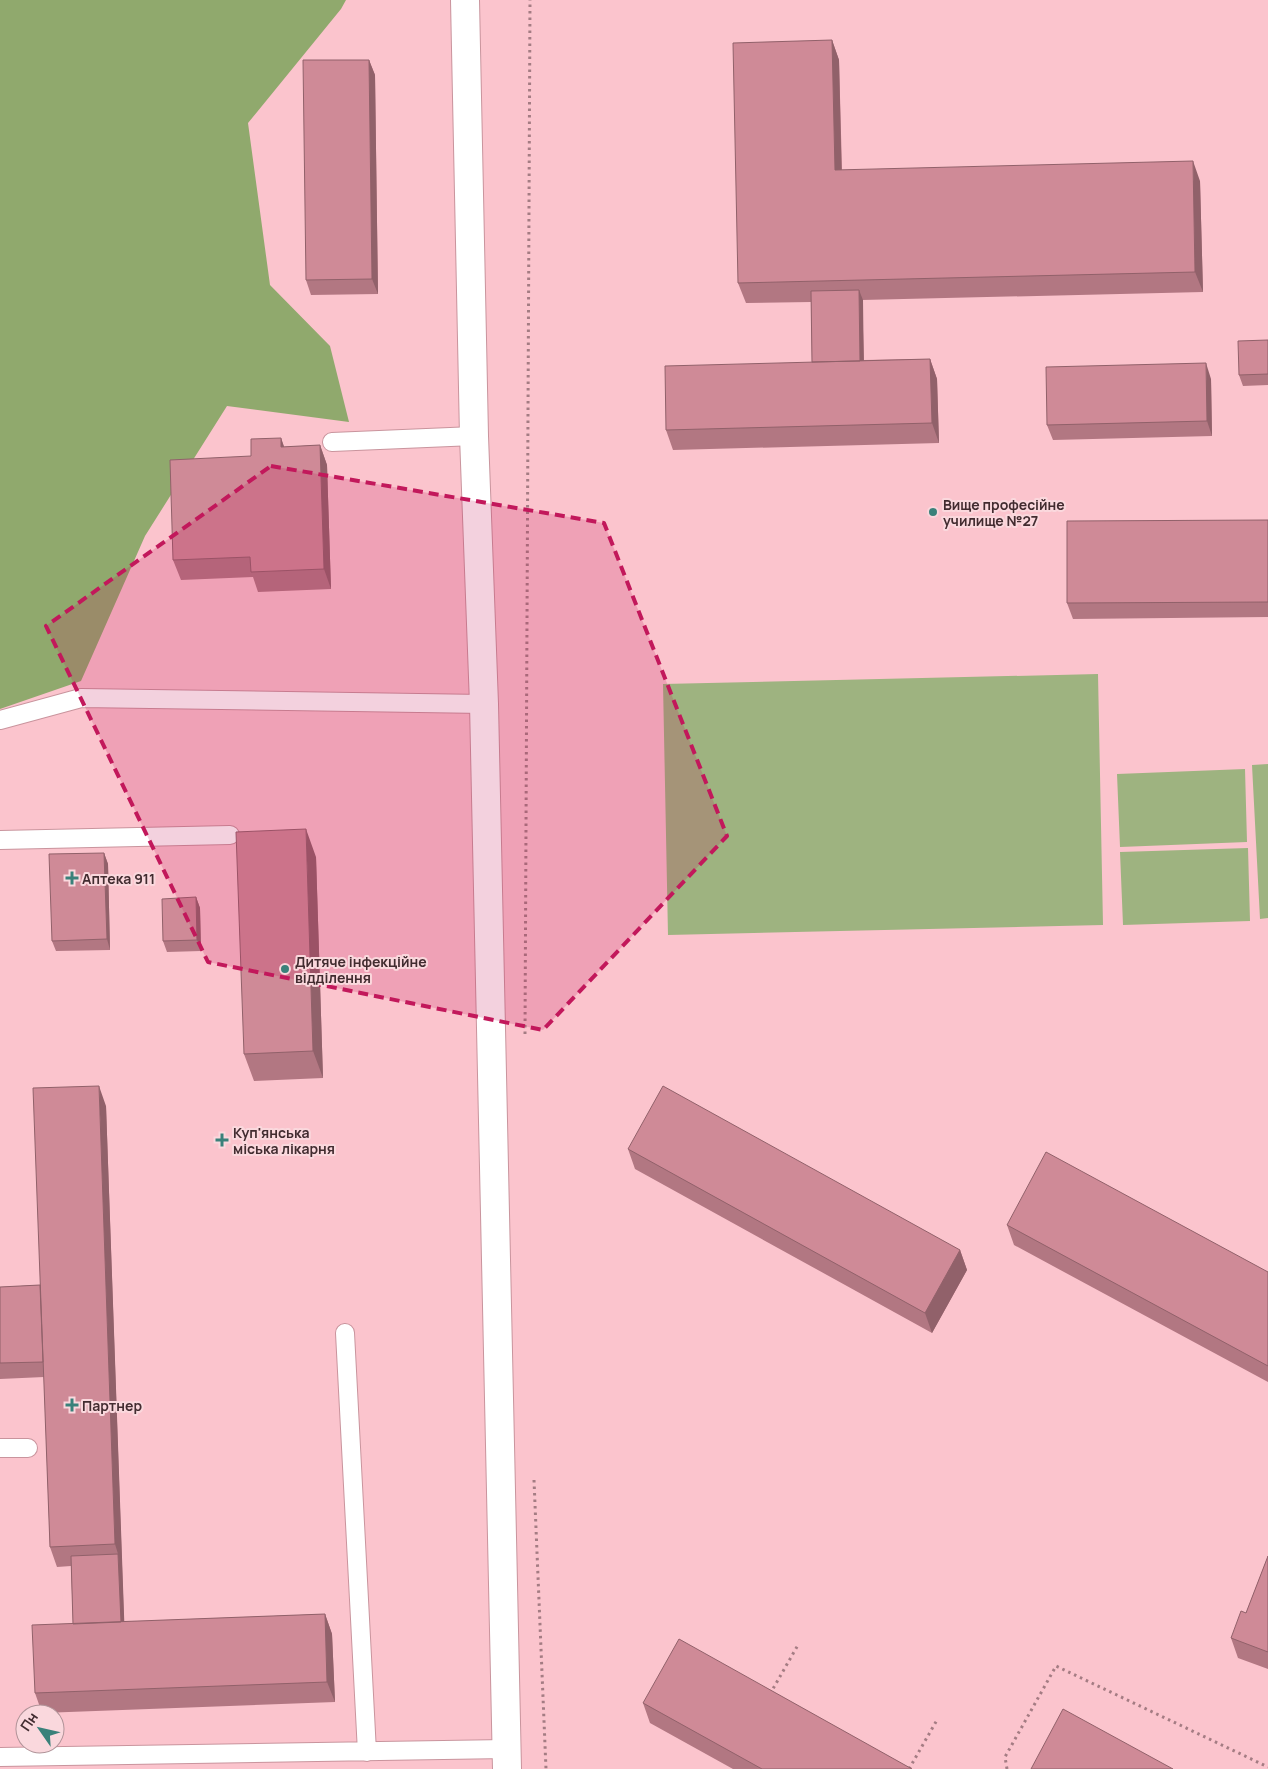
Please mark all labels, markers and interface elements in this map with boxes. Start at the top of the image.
place label: Вище професійне училище №27 [943,495,1065,530]
marker: Вище професійне училище №27 [927,506,939,518]
place label: Аптека 911 [82,869,155,888]
marker: Аптека 911 [66,872,78,884]
place label: Дитяче інфекційне відділення [295,952,427,987]
marker: Дитяче інфекційне відділення [279,963,291,975]
place label: Куп'янська міська лікарня [233,1123,335,1158]
marker: Куп'янська міська лікарня [215,1133,229,1147]
place label: Партнер [82,1396,142,1415]
marker: Партнер [66,1399,78,1411]
north arrow [15,1704,65,1754]
text: Пн [16,1708,42,1735]

